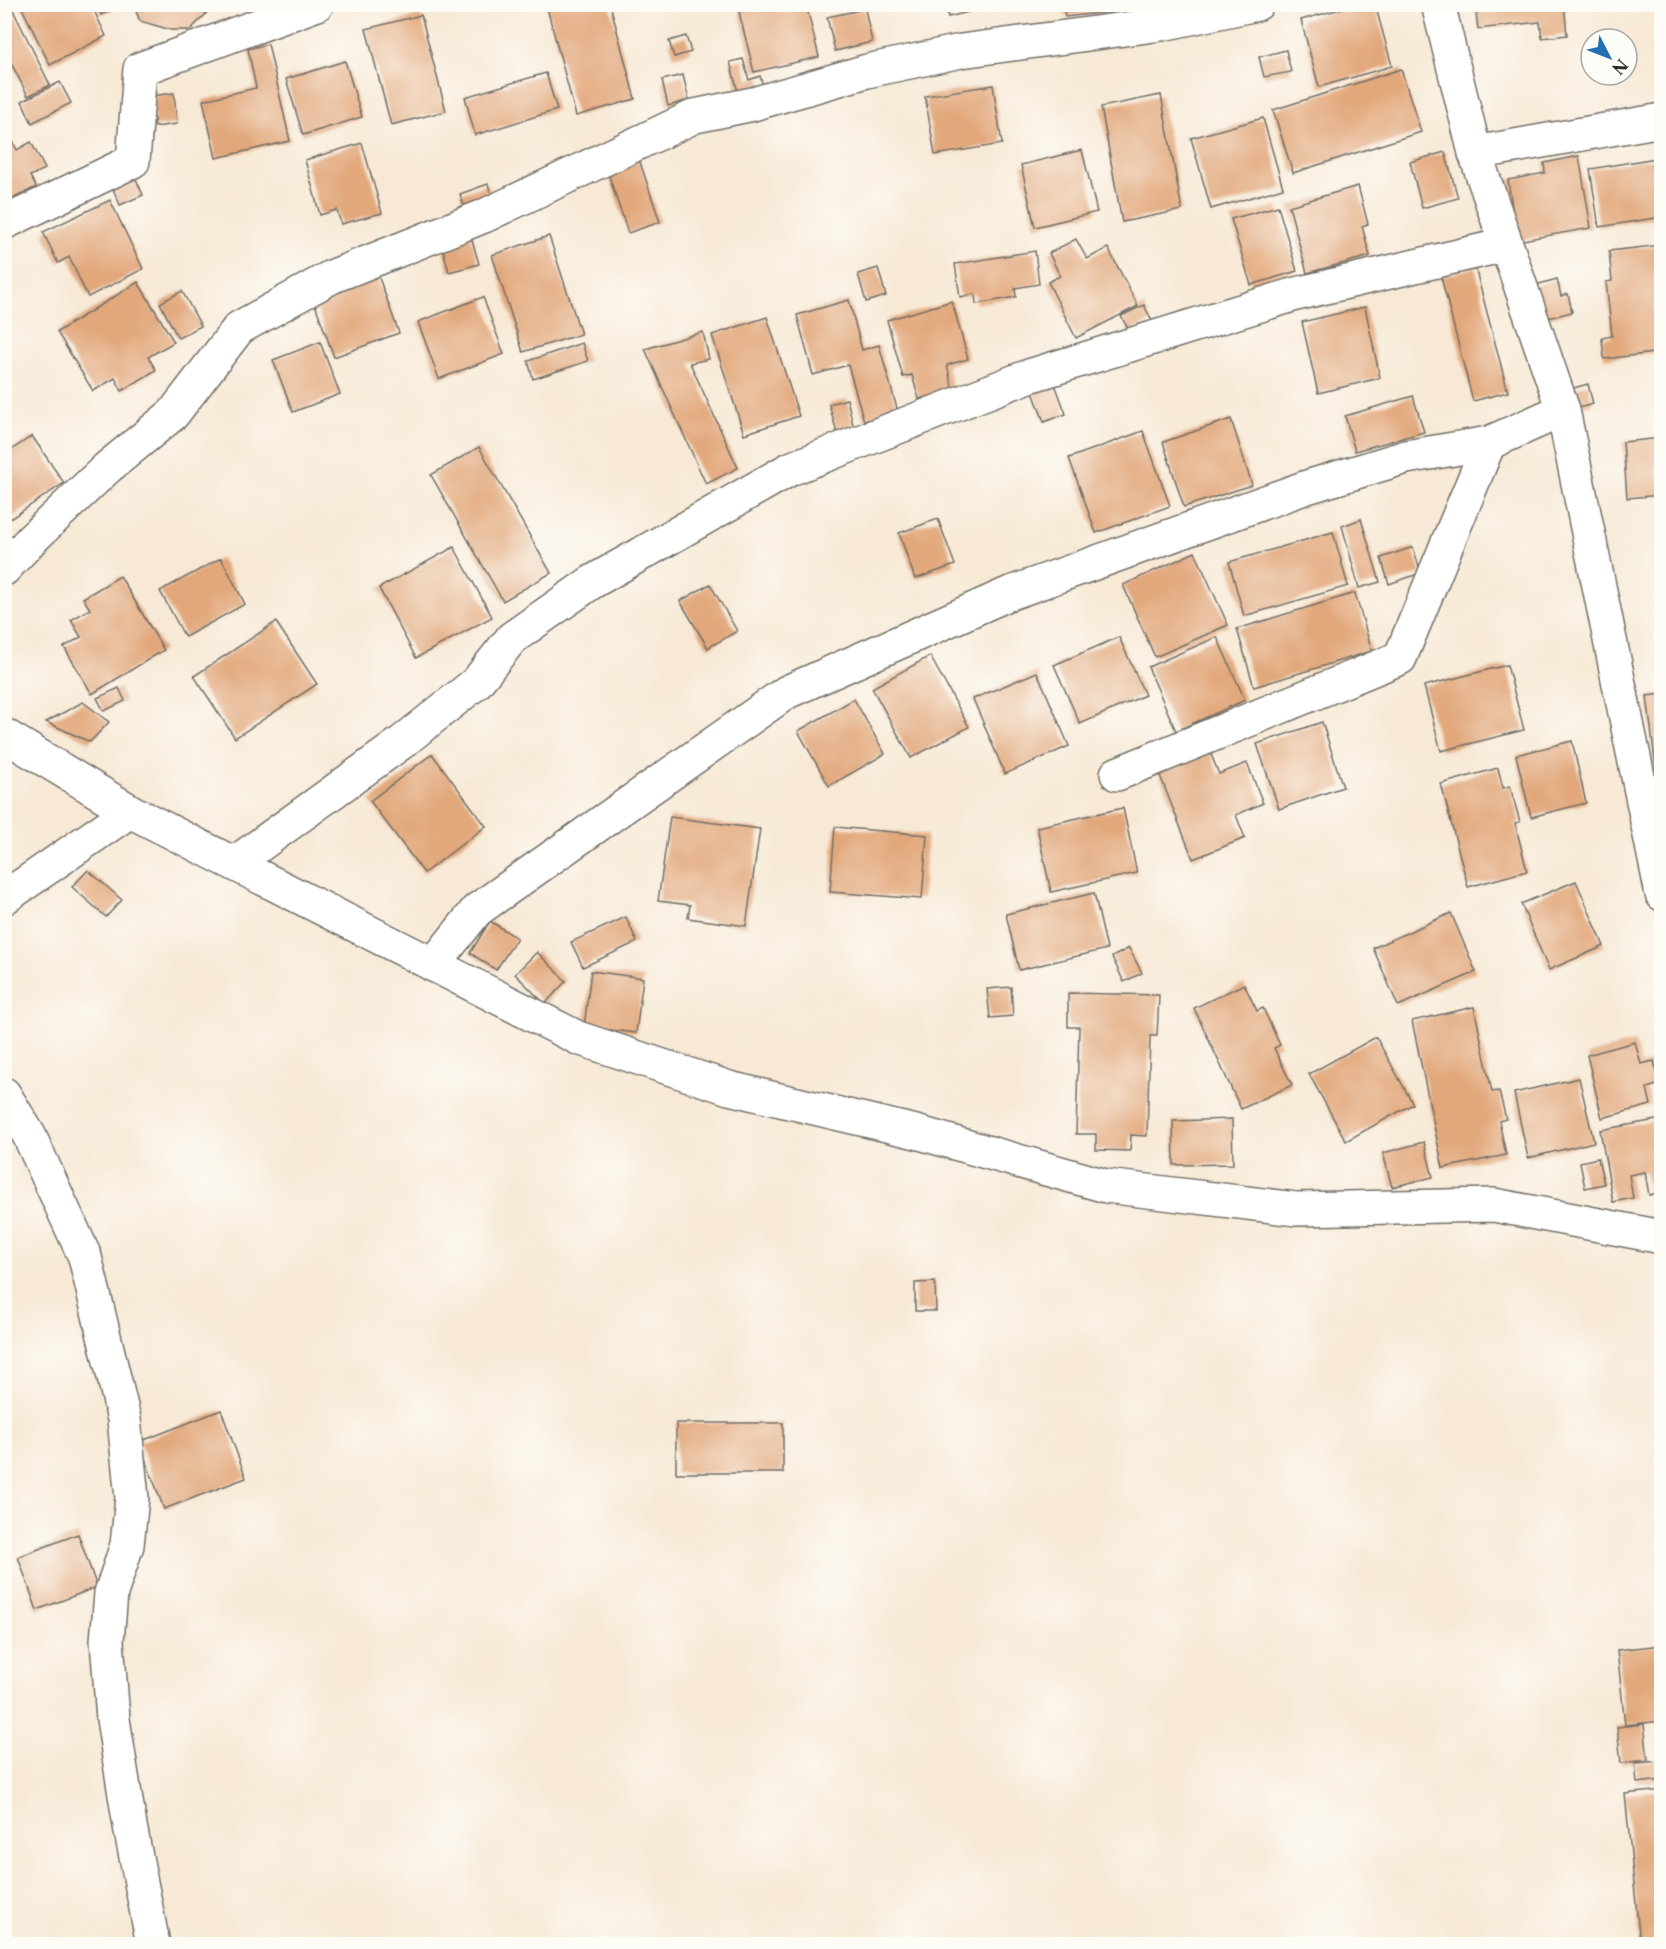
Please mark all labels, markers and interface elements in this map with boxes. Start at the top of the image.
north arrow [1579,27,1639,87]
text: N [1608,55,1632,79]

